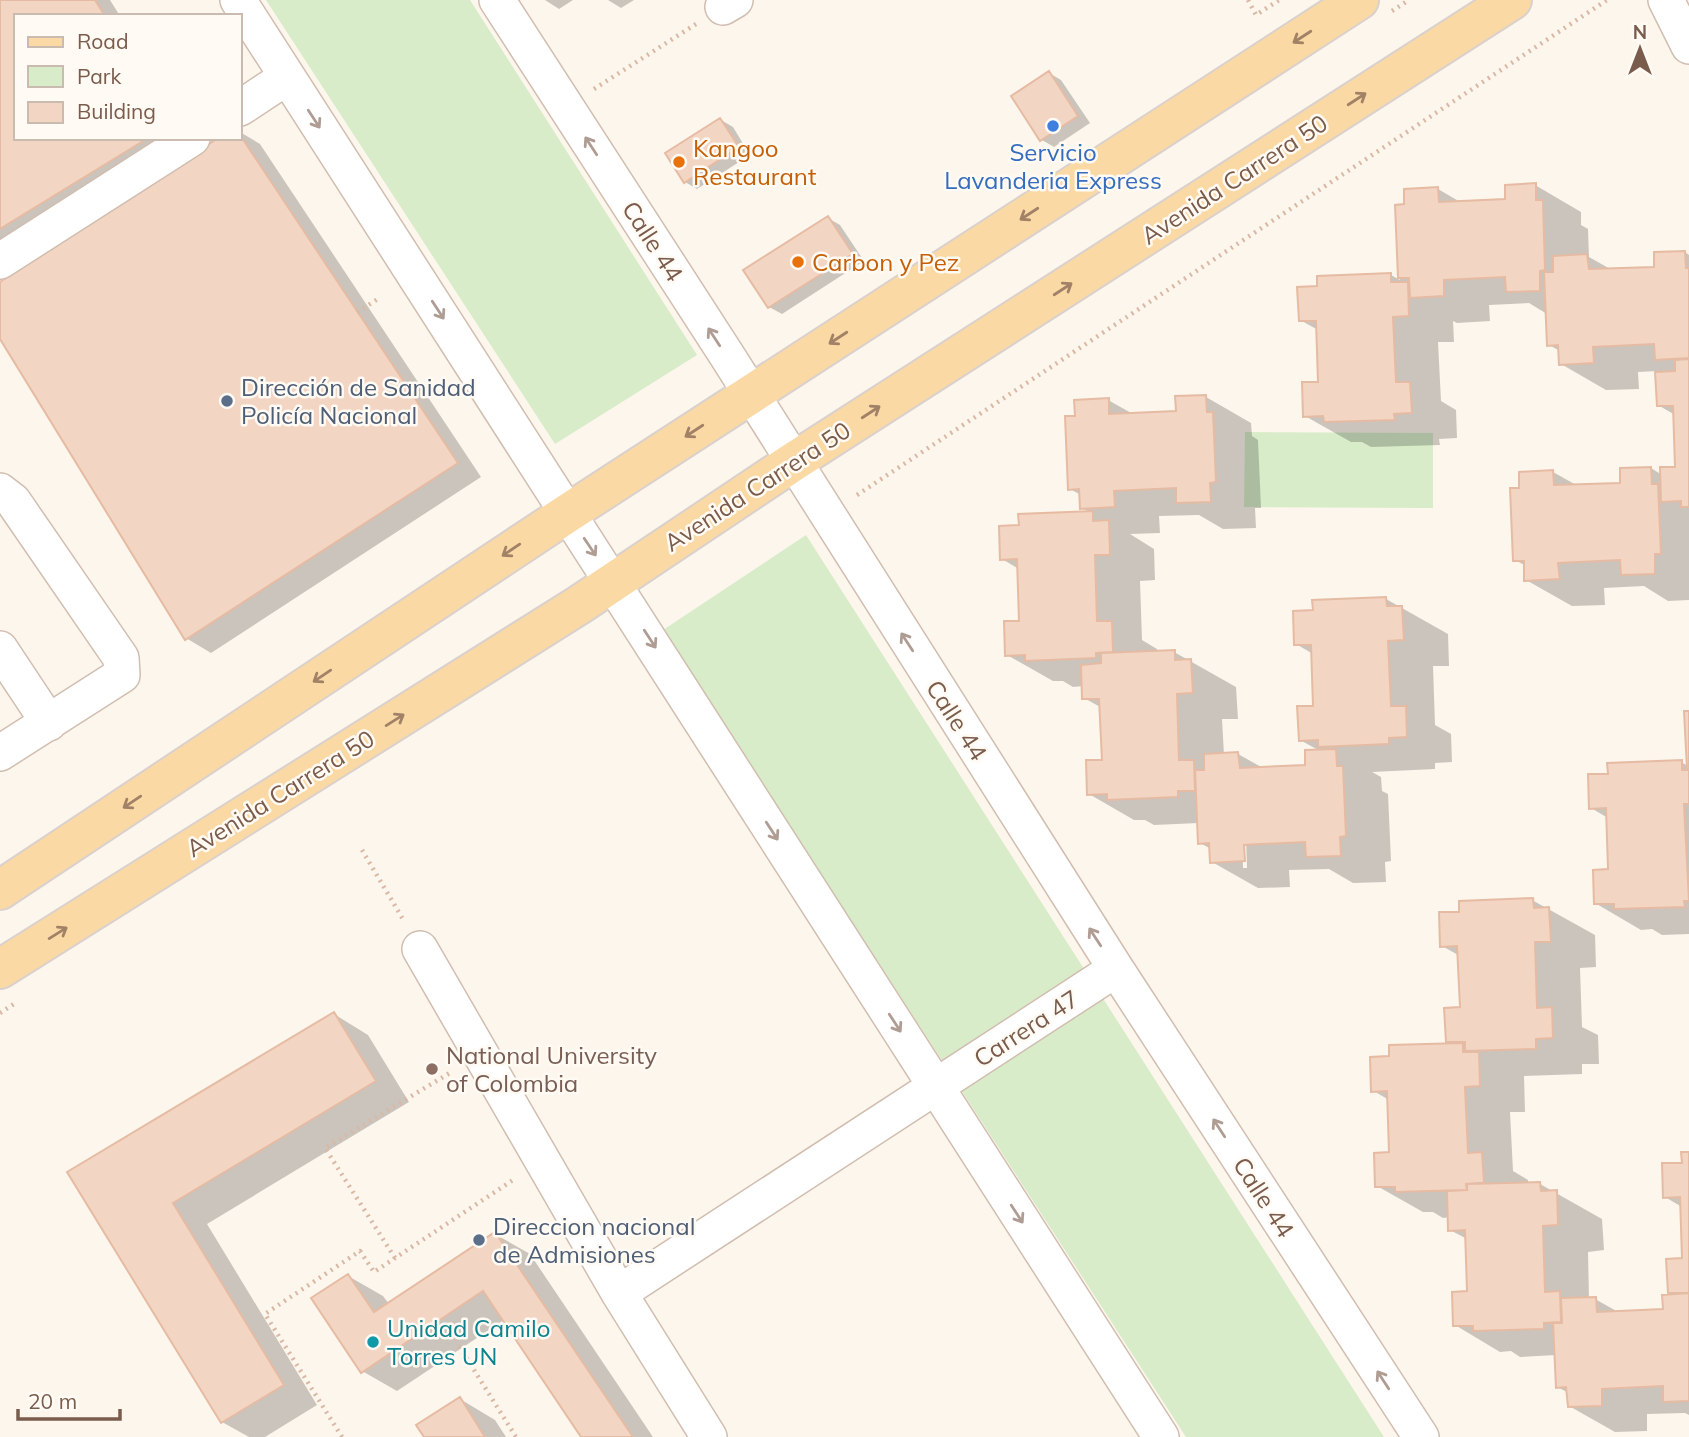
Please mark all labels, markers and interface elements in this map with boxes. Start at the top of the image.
legend [14,14,242,140]
north arrow [1605,14,1675,84]
text: N [1633,20,1647,44]
text: Road [77,28,128,54]
one-way arrow [1293,30,1312,44]
text: Park [77,63,121,89]
one-way arrow [1347,92,1366,107]
text: Building [77,98,156,124]
street label: Avenida Carrera 50 [1135,108,1333,250]
one-way arrow [307,109,322,128]
marker: Servicio Lavanderia Express [1045,118,1061,134]
place label: Kangoo Restaurant [693,133,816,191]
one-way arrow [584,136,598,156]
place label: Servicio Lavanderia Express [944,137,1162,195]
marker: Kangoo Restaurant [671,154,687,170]
street label: Calle 44 [616,195,690,287]
one-way arrow [1020,207,1039,222]
place label: Carbon y Pez [812,247,959,277]
marker: Carbon y Pez [790,254,806,270]
one-way arrow [1052,281,1072,295]
one-way arrow [431,300,445,320]
one-way arrow [707,328,722,347]
one-way arrow [829,331,848,345]
place label: Dirección de Sanidad Policía Nacional [241,372,476,430]
marker: Dirección de Sanidad Policía Nacional [219,393,235,409]
one-way arrow [861,404,880,419]
street label: Avenida Carrera 50 [658,415,856,557]
one-way arrow [685,424,704,439]
one-way arrow [583,537,598,556]
one-way arrow [502,543,521,558]
one-way arrow [642,629,657,648]
one-way arrow [900,632,914,652]
one-way arrow [312,670,332,684]
street label: Calle 44 [920,674,994,766]
one-way arrow [385,712,405,726]
street label: Avenida Carrera 50 [180,723,380,863]
one-way arrow [123,795,142,809]
one-way arrow [765,821,780,840]
one-way arrow [47,925,67,939]
one-way arrow [1088,927,1102,947]
street label: Carrera 47 [968,983,1084,1073]
one-way arrow [888,1012,902,1032]
place label: National University of Colombia [446,1040,657,1098]
marker: National University of Colombia [424,1061,440,1077]
one-way arrow [1212,1118,1226,1138]
street label: Calle 44 [1227,1151,1301,1243]
one-way arrow [1011,1204,1025,1224]
place label: Direccion nacional de Admisiones [493,1211,695,1269]
marker: Direccion nacional de Admisiones [471,1232,487,1248]
place label: Unidad Camilo Torres UN [387,1313,550,1371]
marker: Unidad Camilo Torres UN [365,1334,381,1350]
one-way arrow [1376,1371,1391,1390]
scale bar [18,1378,119,1422]
text: 20 m [28,1388,77,1414]

